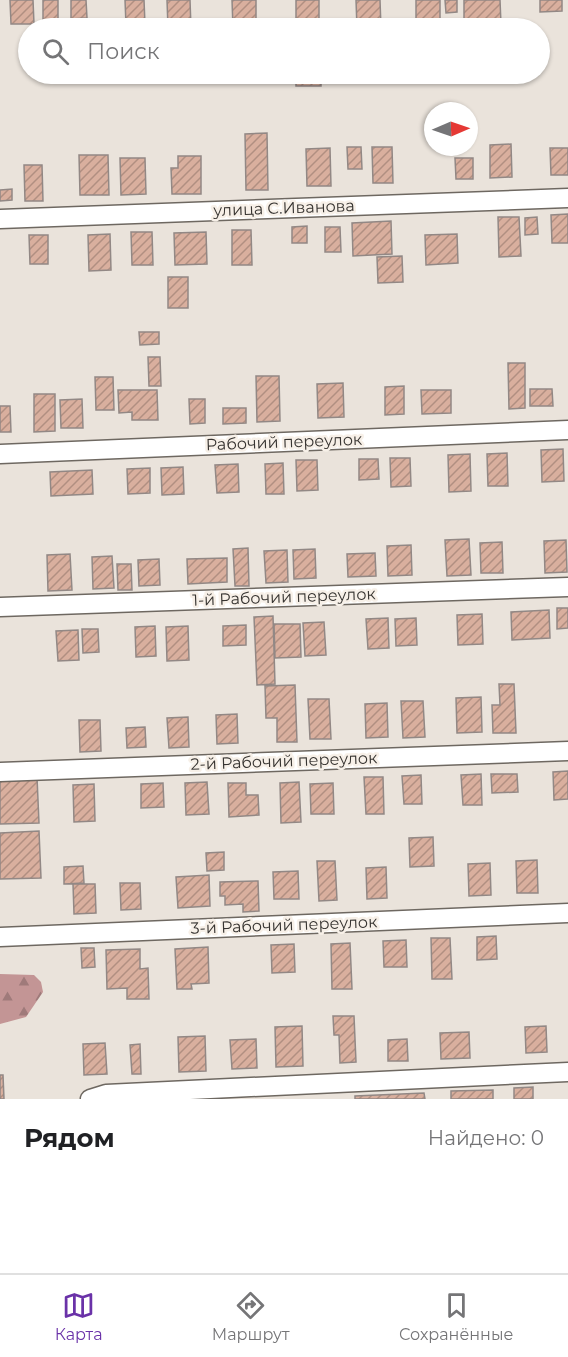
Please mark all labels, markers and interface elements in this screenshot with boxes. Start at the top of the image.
search box [18,18,550,84]
icon: search [39,35,72,68]
text: Поиск [87,38,159,65]
north arrow [424,102,478,156]
street label: улица С.Иванова [212,196,355,220]
street label: Рабочий переулок [205,430,363,454]
street label: 1-й Рабочий переулок [192,584,377,610]
street label: 2-й Рабочий переулок [190,748,378,774]
street label: 3-й Рабочий переулок [190,912,378,938]
text: Рядом [24,1122,115,1154]
text: Найдено: 0 [428,1126,544,1150]
tab: Карта [55,1289,103,1344]
tab: Маршрут [212,1289,290,1344]
tab: Сохранённые [399,1289,513,1344]

